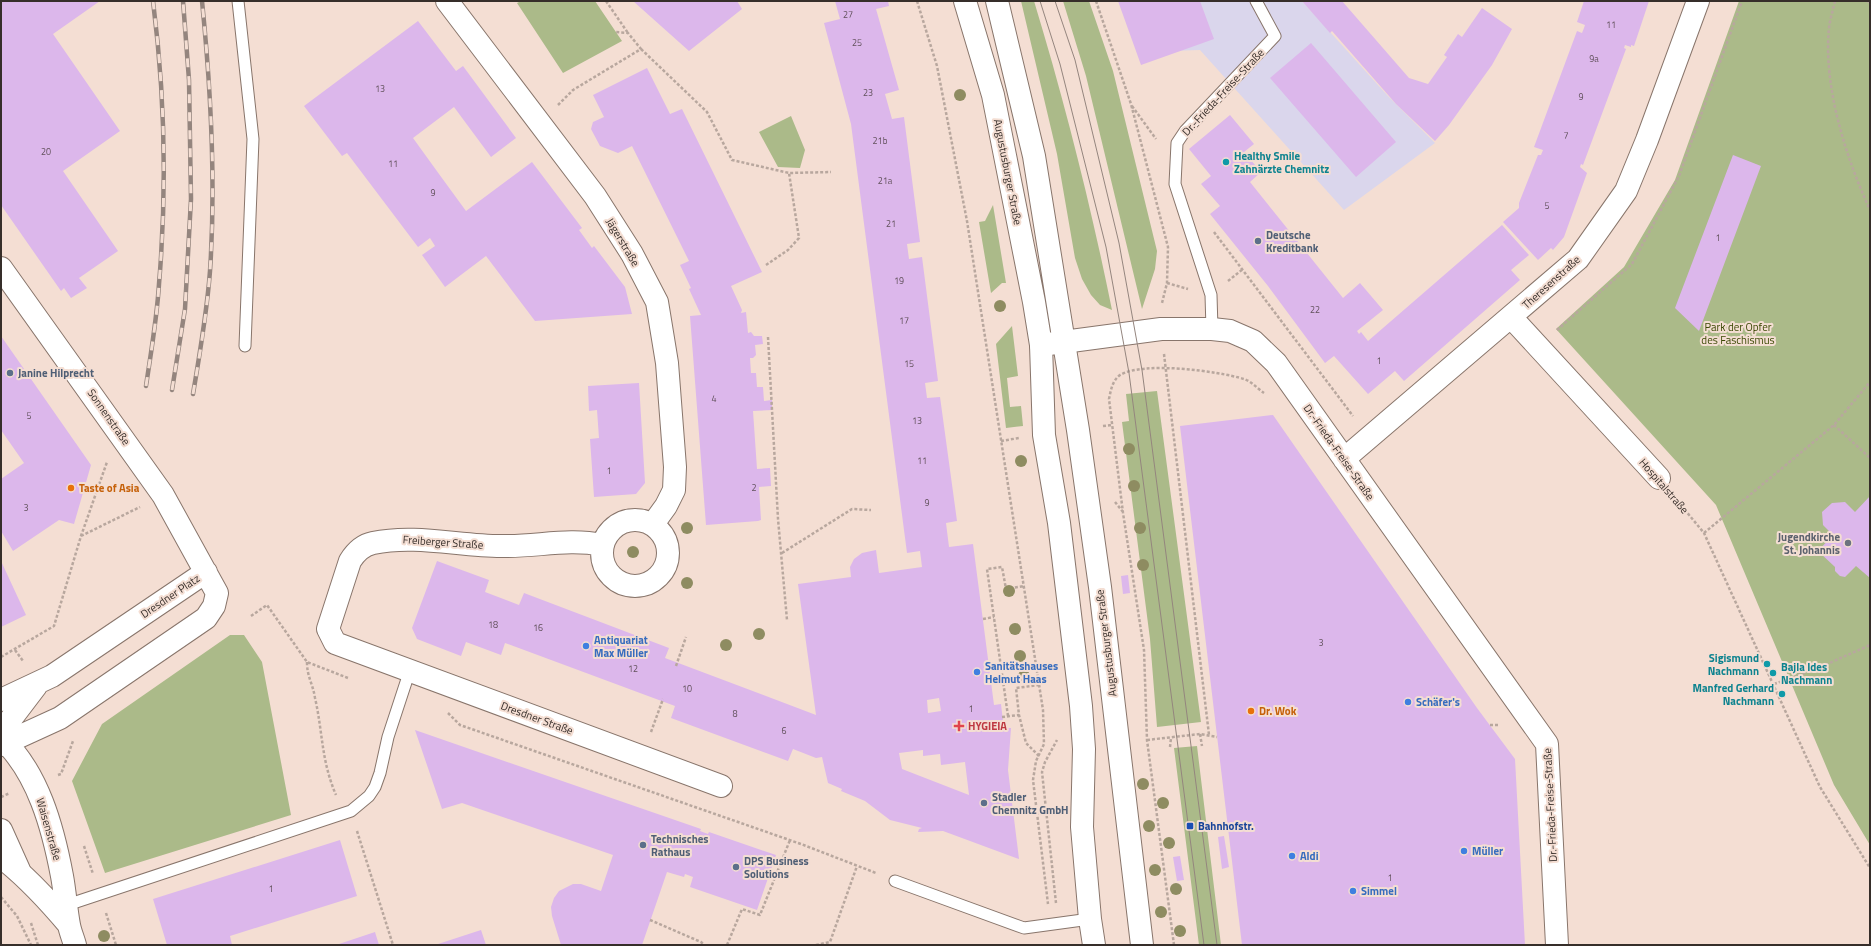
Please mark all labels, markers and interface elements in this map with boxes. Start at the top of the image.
house number: 27 [843,8,853,21]
house number: 11 [1606,18,1616,31]
house number: 25 [852,36,862,49]
street label: Dr.-Frieda-Freise-Straße [1178,45,1268,139]
house number: 9a [1589,52,1599,65]
house number: 13 [375,82,385,95]
house number: 23 [863,86,873,99]
house number: 9 [1578,90,1584,103]
street label: Augustusburger Straße [990,118,1026,227]
house number: 7 [1563,129,1569,142]
house number: 21b [873,134,888,147]
house number: 20 [41,145,51,158]
place label: Healthy Smile Zahnärzte Chemnitz [1234,148,1329,177]
house number: 11 [388,157,398,170]
marker: Healthy Smile Zahnärzte Chemnitz [1221,157,1231,167]
house number: 21a [878,174,893,187]
house number: 9 [430,186,436,199]
house number: 5 [1544,199,1550,212]
street label: Jägerstraße [602,215,644,270]
house number: 21 [886,217,896,230]
place label: Deutsche Kreditbank [1266,227,1319,256]
house number: 1 [1715,231,1721,244]
marker: Deutsche Kreditbank [1253,236,1263,246]
street label: Theresenstraße [1518,251,1584,312]
house number: 19 [894,274,904,287]
house number: 22 [1310,303,1320,316]
house number: 17 [899,314,909,327]
park label: Park der Opfer des Faschismus [1701,319,1775,348]
house number: 1 [1376,354,1382,367]
house number: 15 [904,357,914,370]
place label: Janine Hilprecht [18,365,94,381]
marker: Janine Hilprecht [5,368,15,378]
street label: Sonnenstraße [84,386,135,449]
house number: 4 [711,392,717,405]
street label: Dr.-Frieda-Freise-Straße [1300,401,1378,504]
house number: 5 [26,409,32,422]
house number: 13 [912,414,922,427]
house number: 11 [917,454,927,467]
street label: Hospitalstraße [1635,455,1693,517]
house number: 1 [606,464,612,477]
place label: Taste of Asia [79,480,140,496]
house number: 2 [751,481,757,494]
marker: Taste of Asia [66,483,76,493]
house number: 9 [924,496,930,509]
house number: 3 [23,501,29,514]
place label: Jugendkirche St. Johannis [1778,529,1840,558]
street label: Freiberger Straße [402,531,484,553]
marker: Jugendkirche St. Johannis [1843,538,1853,548]
street label: Dresdner Platz [137,570,203,622]
street label: Augustusburger Straße [1091,588,1120,697]
house number: 18 [488,618,498,631]
house number: 16 [533,621,543,634]
place label: Antiquariat Max Müller [594,632,648,661]
house number: 3 [1318,636,1324,649]
marker: Antiquariat Max Müller [581,641,591,651]
place label: Sigismund Nachmann [1708,650,1759,679]
place label: Sanitätshauses Helmut Haas [985,658,1058,687]
marker: Sigismund Nachmann [1762,659,1772,669]
place label: Bajla Ides Nachmann [1781,659,1832,688]
house number: 12 [628,662,638,675]
marker: Sanitätshauses Helmut Haas [972,667,982,677]
marker: Bajla Ides Nachmann [1768,668,1778,678]
place label: Manfred Gerhard Nachmann [1693,680,1774,709]
house number: 10 [682,682,692,695]
marker: Manfred Gerhard Nachmann [1777,689,1787,699]
place label: Schäfer's [1416,694,1460,710]
marker: Schäfer's [1403,697,1413,707]
street label: Dresdner Straße [499,698,576,739]
house number: 1 [968,702,974,715]
place label: Dr. Wok [1259,703,1297,719]
marker: Dr. Wok [1246,706,1256,716]
house number: 8 [732,707,738,720]
place label: HYGIEIA [968,718,1007,734]
marker: HYGIEIA [953,720,965,732]
house number: 6 [781,724,787,737]
street label: Dr.-Frieda-Freise-Straße [1539,747,1561,862]
place label: Stadler Chemnitz GmbH [992,789,1069,818]
street label: Waisenstraße [32,796,66,863]
marker: Stadler Chemnitz GmbH [979,798,989,808]
place label: Bahnhofstr. [1198,818,1254,834]
marker: Bahnhofstr. [1185,821,1195,831]
place label: Technisches Rathaus [651,831,709,860]
marker: Technisches Rathaus [638,840,648,850]
place label: Müller [1472,843,1503,859]
marker: Müller [1459,846,1469,856]
place label: Aldi [1300,848,1319,864]
marker: Aldi [1287,851,1297,861]
place label: DPS Business Solutions [744,853,809,882]
marker: DPS Business Solutions [731,862,741,872]
house number: 1 [1387,871,1393,884]
house number: 1 [268,882,274,895]
place label: Simmel [1361,883,1397,899]
marker: Simmel [1348,886,1358,896]

